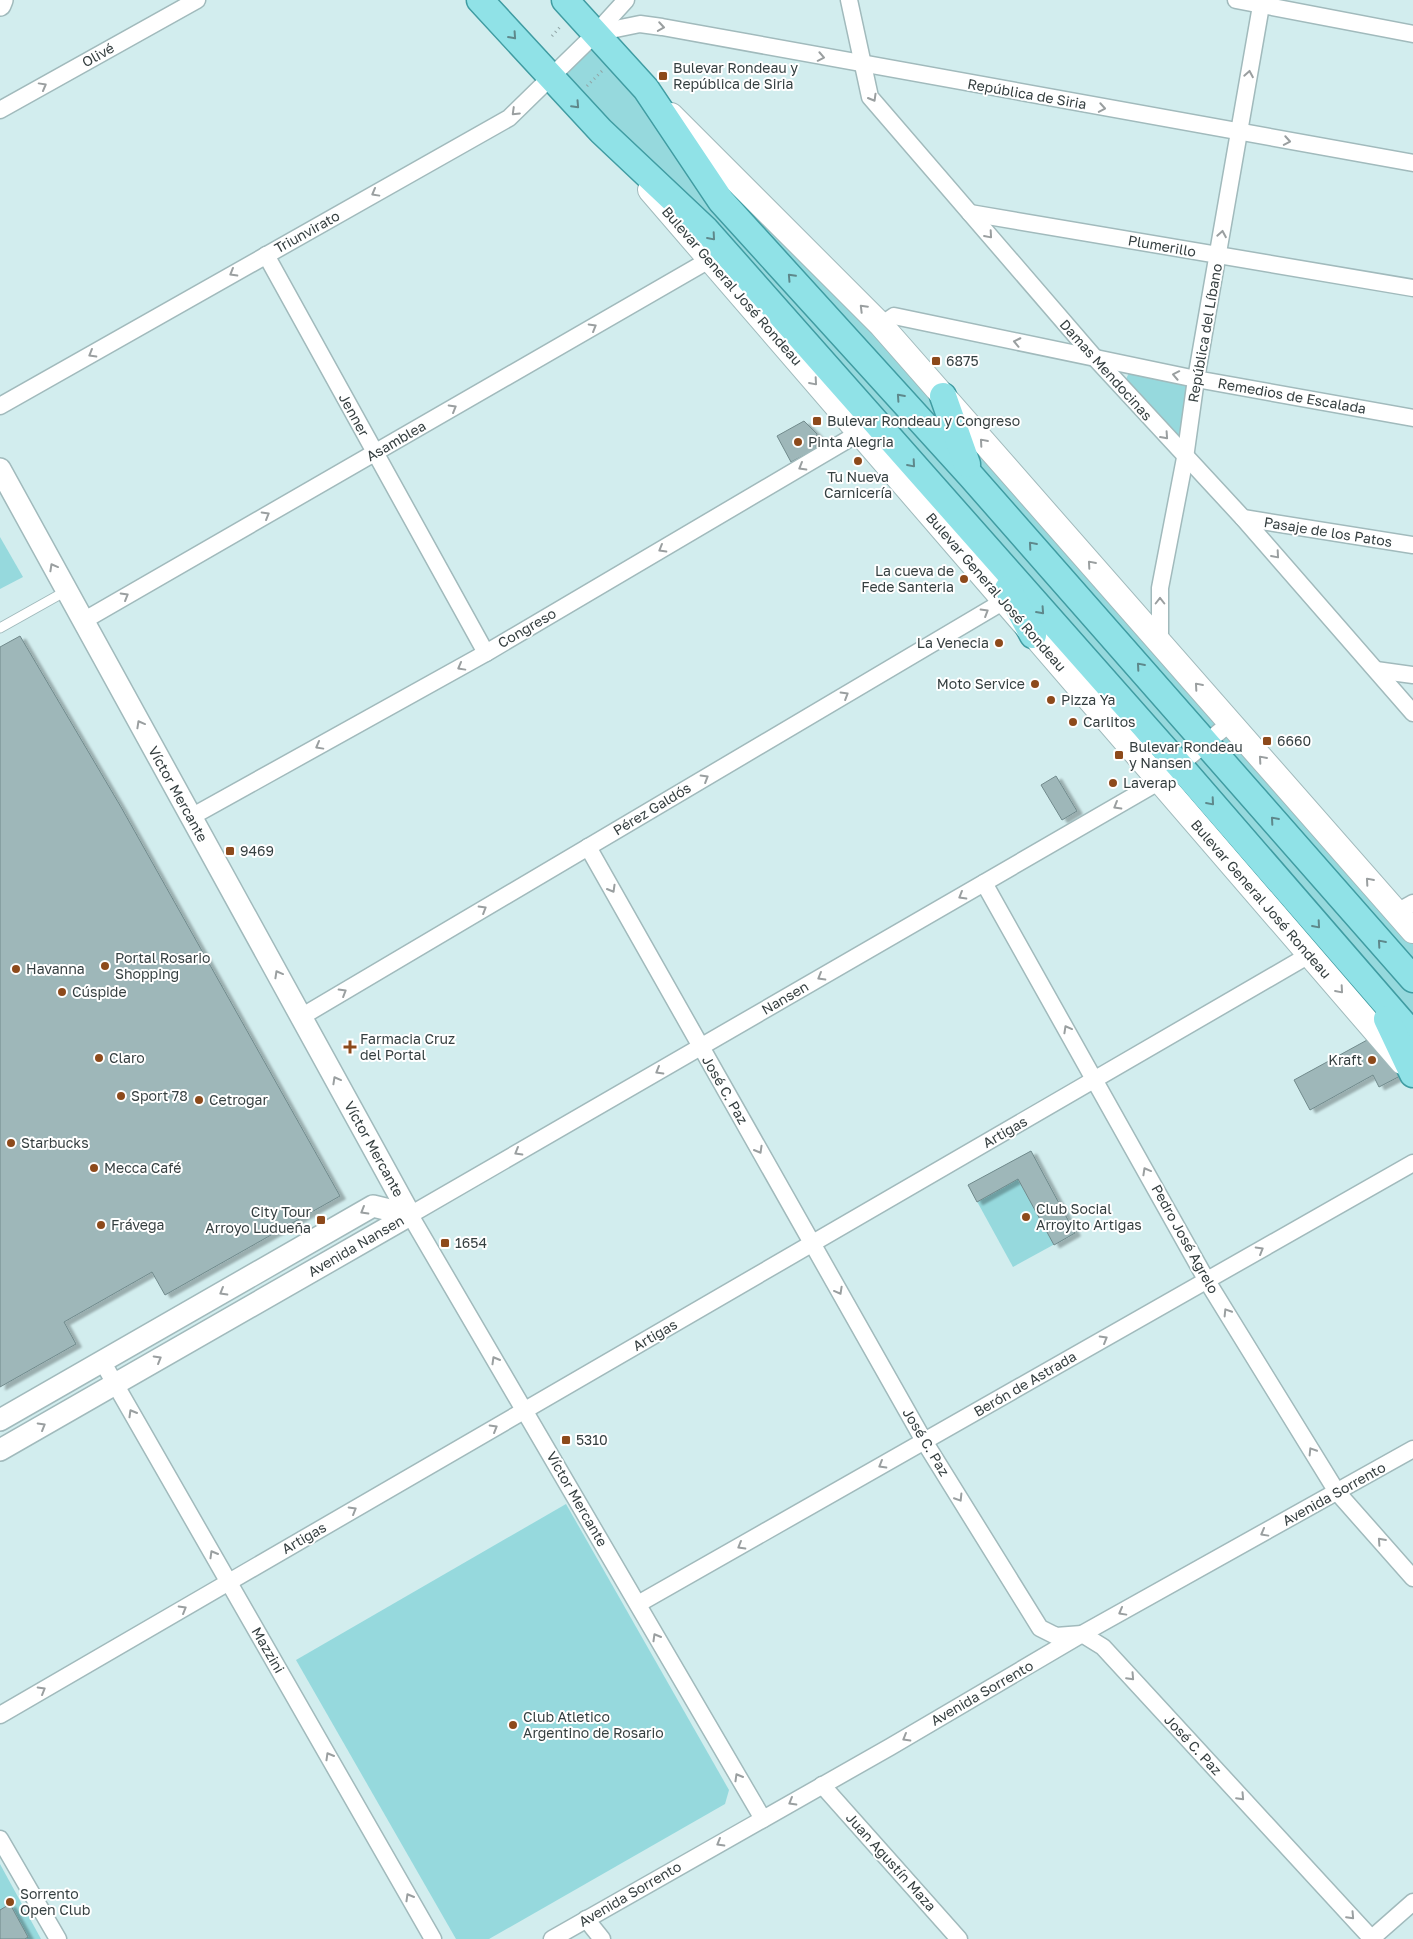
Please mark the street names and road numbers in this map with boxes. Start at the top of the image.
street label: Olivé [79,39,117,70]
street label: República de Siria [966,75,1088,112]
street label: Bulevar General José Rondeau [659,203,806,369]
street label: Triunvirato [271,207,342,256]
street label: Plumerillo [1127,231,1198,260]
street label: República del Líbano [1184,262,1225,404]
street label: Damas Mendocinas [1057,316,1156,424]
street label: Remedios de Escalada [1217,374,1368,417]
street label: Jenner [336,390,373,440]
street label: Asamblea [363,417,429,464]
street label: Bulevar General José Rondeau [923,509,1070,675]
street label: Pasaje de los Patos [1263,513,1393,550]
street label: Congreso [495,604,559,651]
street label: Víctor Mercante [145,743,212,845]
street label: Pérez Galdós [610,779,694,838]
street label: Bulevar General José Rondeau [1188,816,1335,982]
street label: Nansen [758,977,811,1018]
street label: José C. Paz [699,1052,752,1127]
street label: Víctor Mercante [341,1098,408,1200]
street label: Artigas [980,1112,1030,1151]
street label: Pedro José Agrelo [1148,1181,1223,1296]
street label: Avenida Nansen [305,1211,407,1280]
street label: Artigas [630,1315,680,1354]
street label: Berón de Astrada [970,1347,1079,1420]
street label: José C. Paz [900,1405,953,1479]
street label: Víctor Mercante [543,1448,612,1549]
street label: Avenida Sorrento [1279,1458,1388,1529]
street label: Artigas [279,1518,329,1557]
street label: Mazzini [248,1624,288,1676]
street label: Avenida Sorrento [928,1656,1036,1729]
street label: José C. Paz [1161,1711,1226,1778]
street label: Juan Agustín Maza [843,1809,940,1914]
street label: Avenida Sorrento [576,1857,684,1930]

